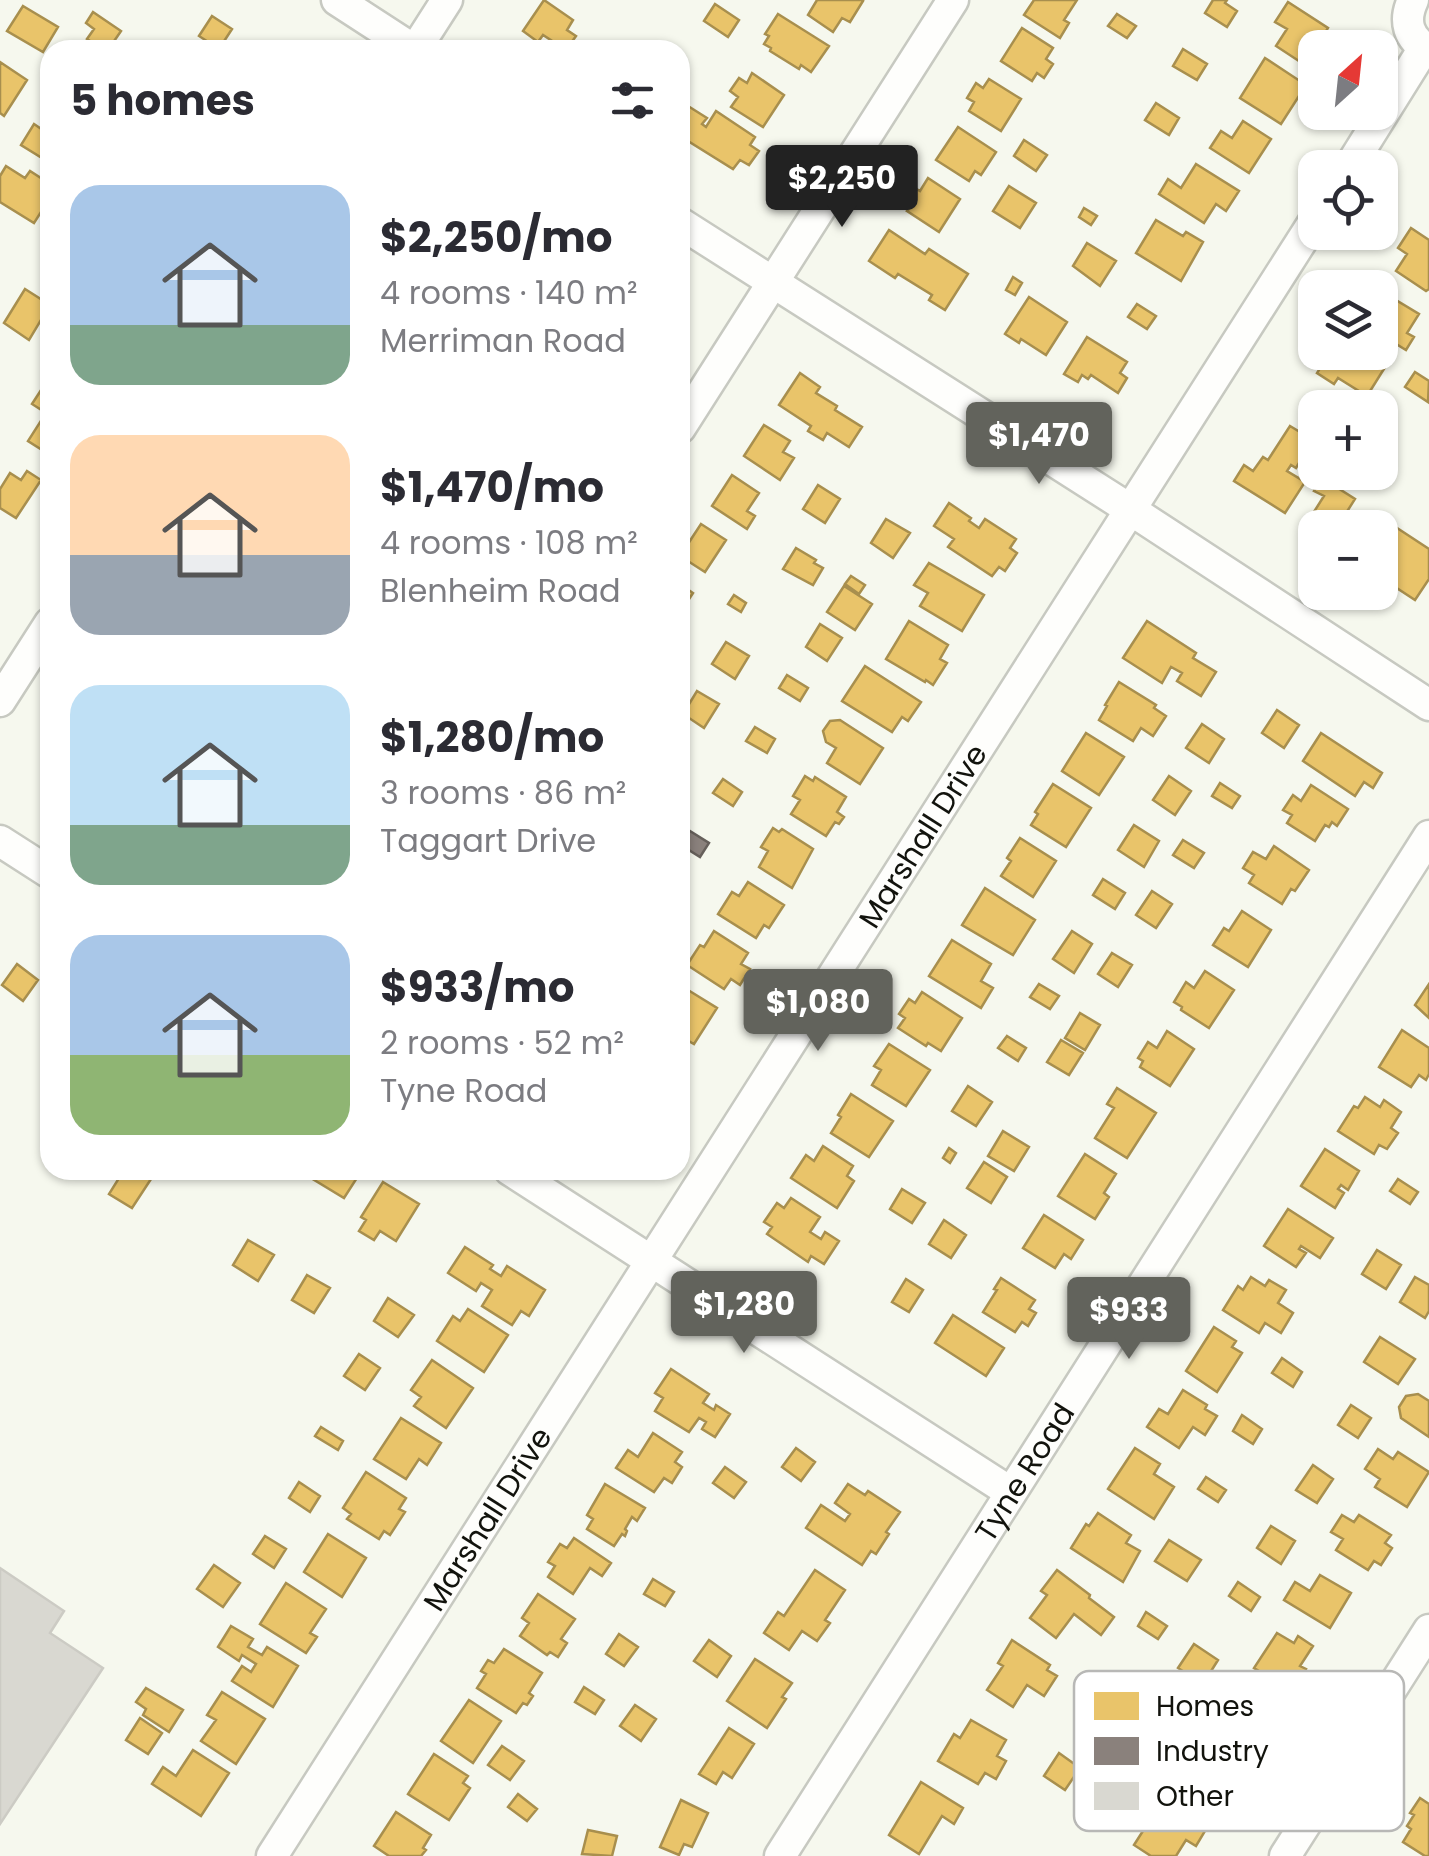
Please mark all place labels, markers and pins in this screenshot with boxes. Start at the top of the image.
pin: $2,250 [761,145,923,230]
pin: $1,470 [958,402,1120,487]
pin: $1,080 [737,969,899,1054]
pin: $1,280 [663,1271,825,1356]
pin: $933 [1070,1277,1188,1362]

